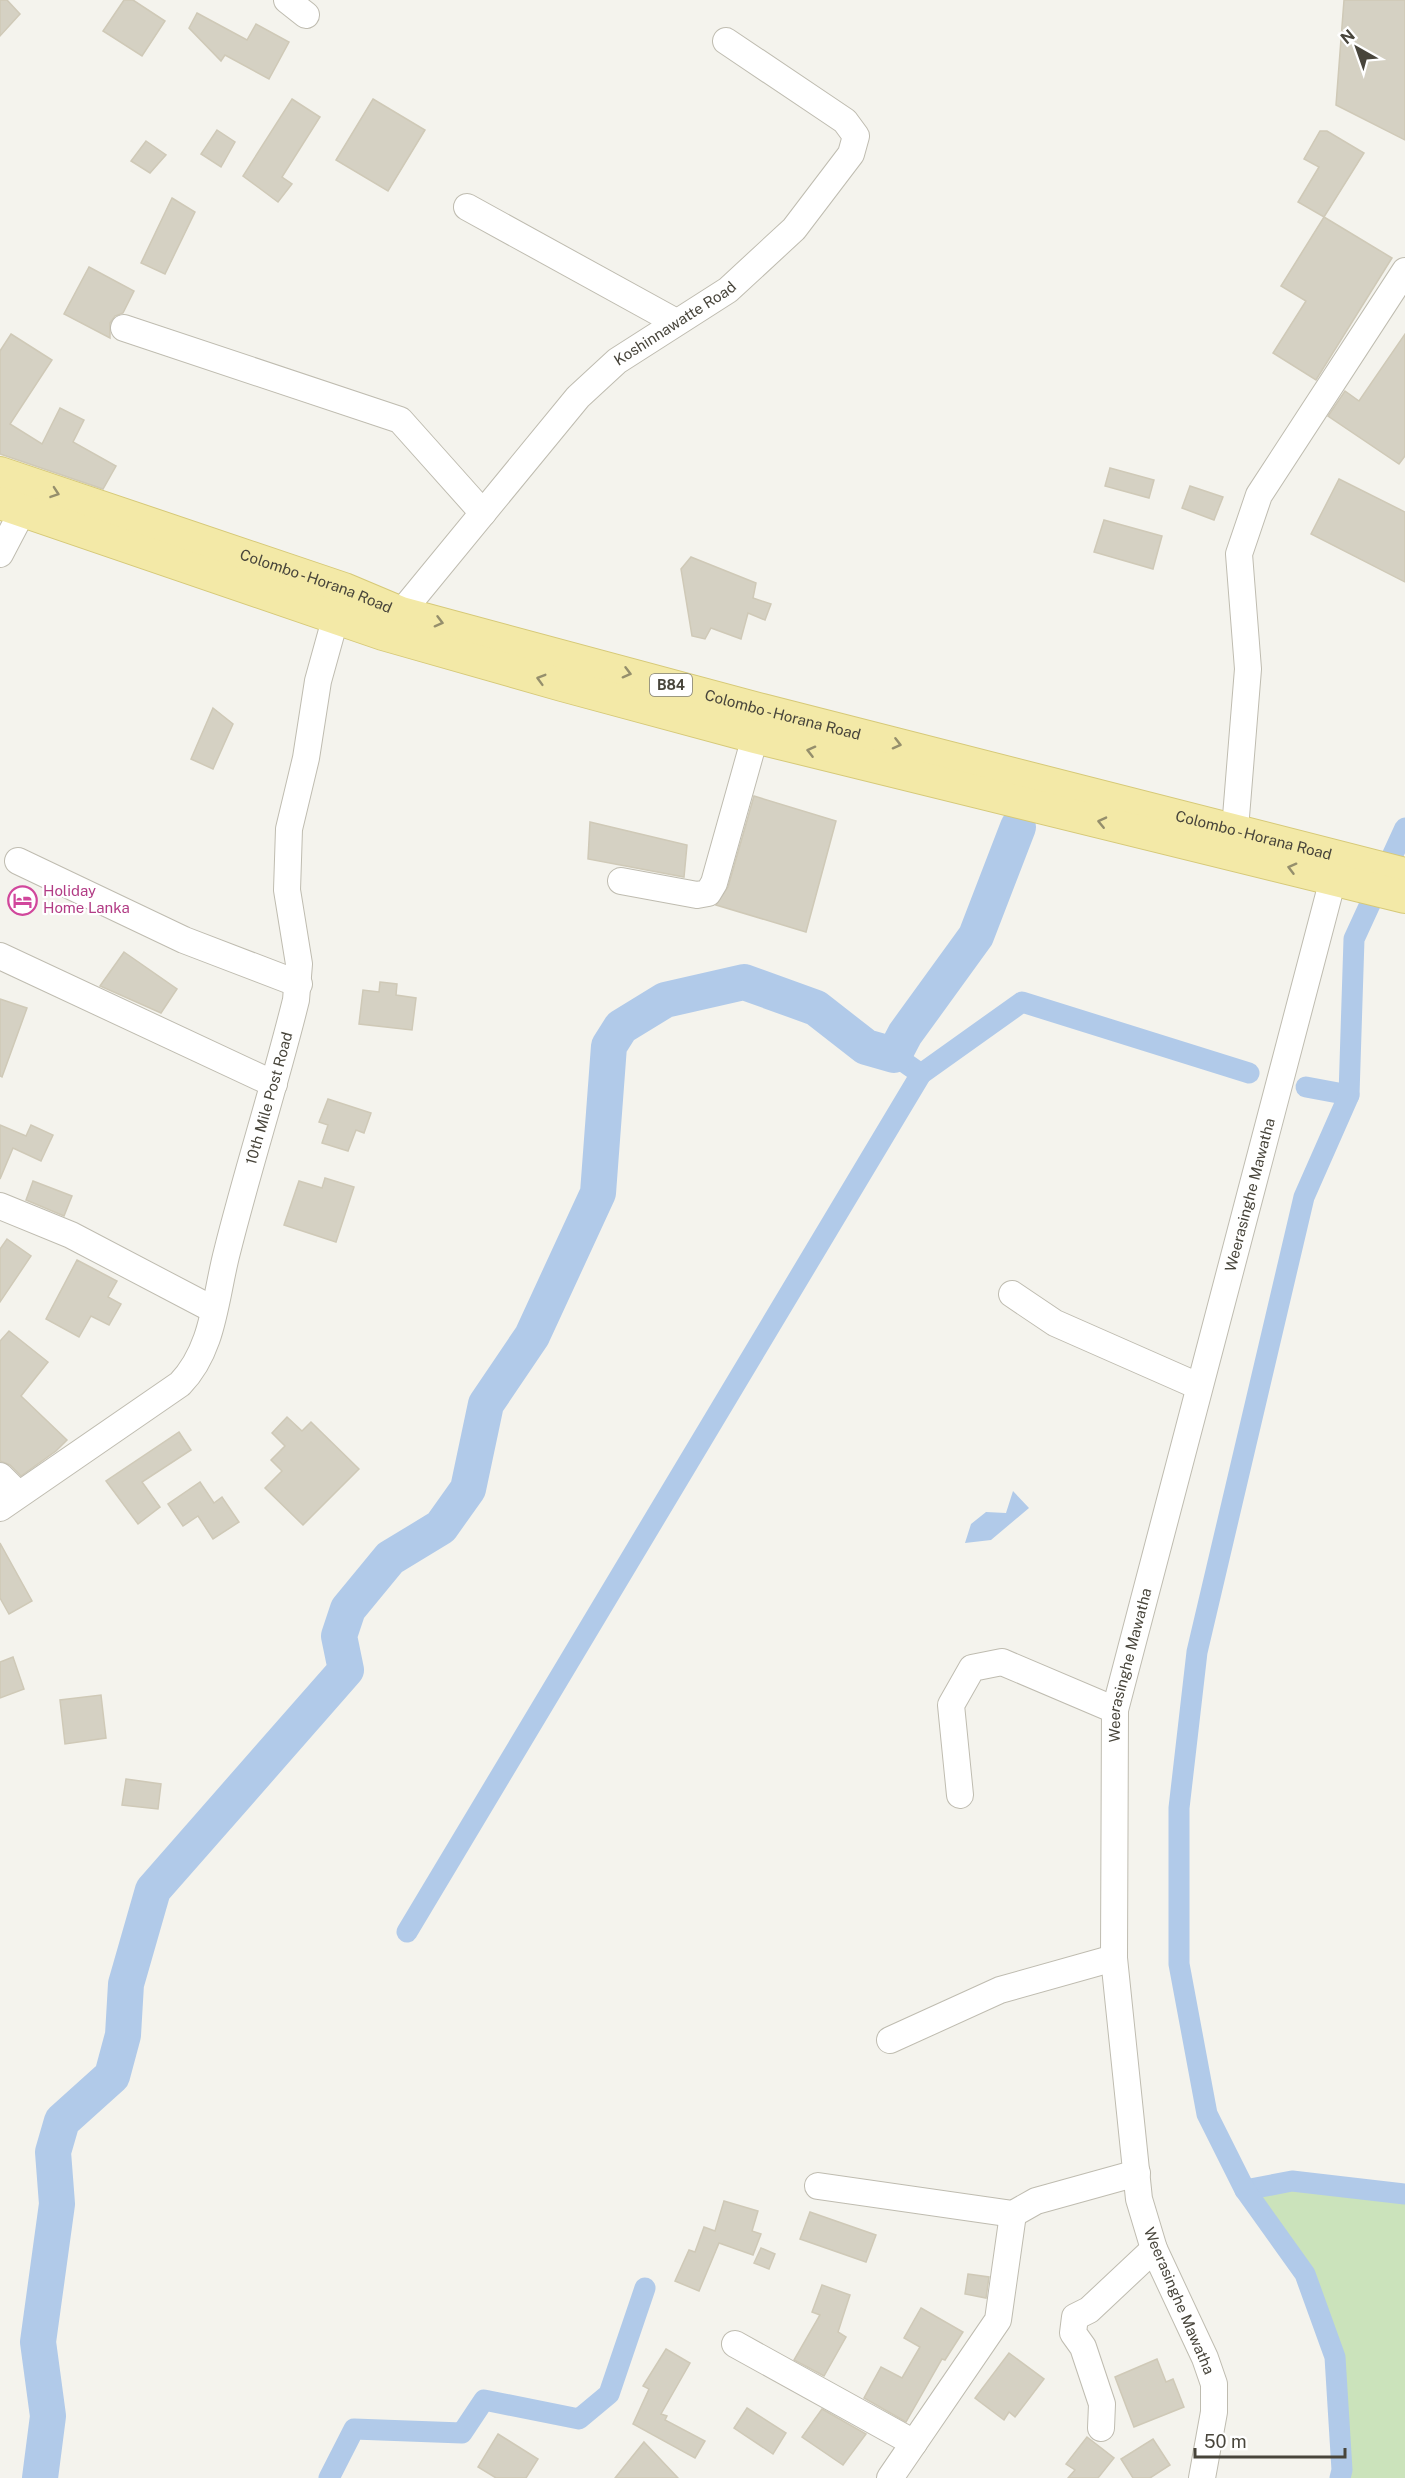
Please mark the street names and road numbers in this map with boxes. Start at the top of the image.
street label: Koshinnawatte Road [611,278,739,369]
street label: Colombo - Horana Road [238,546,395,616]
road number: B84 [650,674,692,696]
street label: Colombo - Horana Road [703,686,863,743]
street label: Colombo - Horana Road [1174,807,1334,863]
street label: 10th Mile Post Road [242,1030,295,1167]
street label: Weerasinghe Mawatha [1221,1116,1278,1273]
street label: Weerasinghe Mawatha [1106,1586,1155,1743]
street label: Weerasinghe Mawatha [1141,2225,1218,2377]

